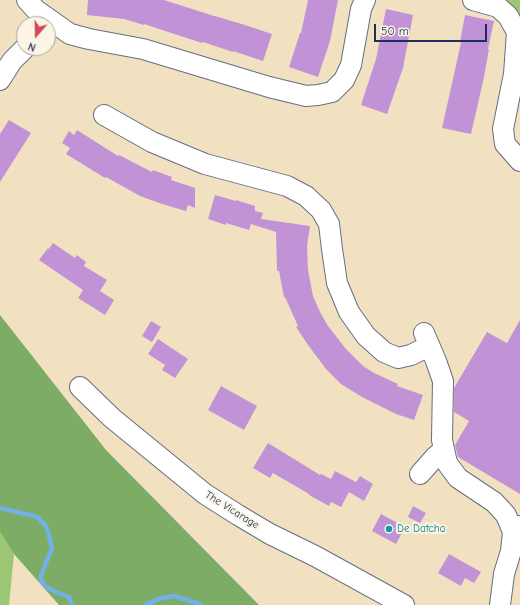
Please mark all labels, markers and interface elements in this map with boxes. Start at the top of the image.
north arrow [16,16,56,56]
scale bar [376,16,489,42]
text: 50 m [381,24,409,38]
text: N [26,39,38,54]
street label: The Vicarage [202,488,262,532]
place label: De Datcha [397,522,445,536]
marker: De Datcha [384,524,394,534]

